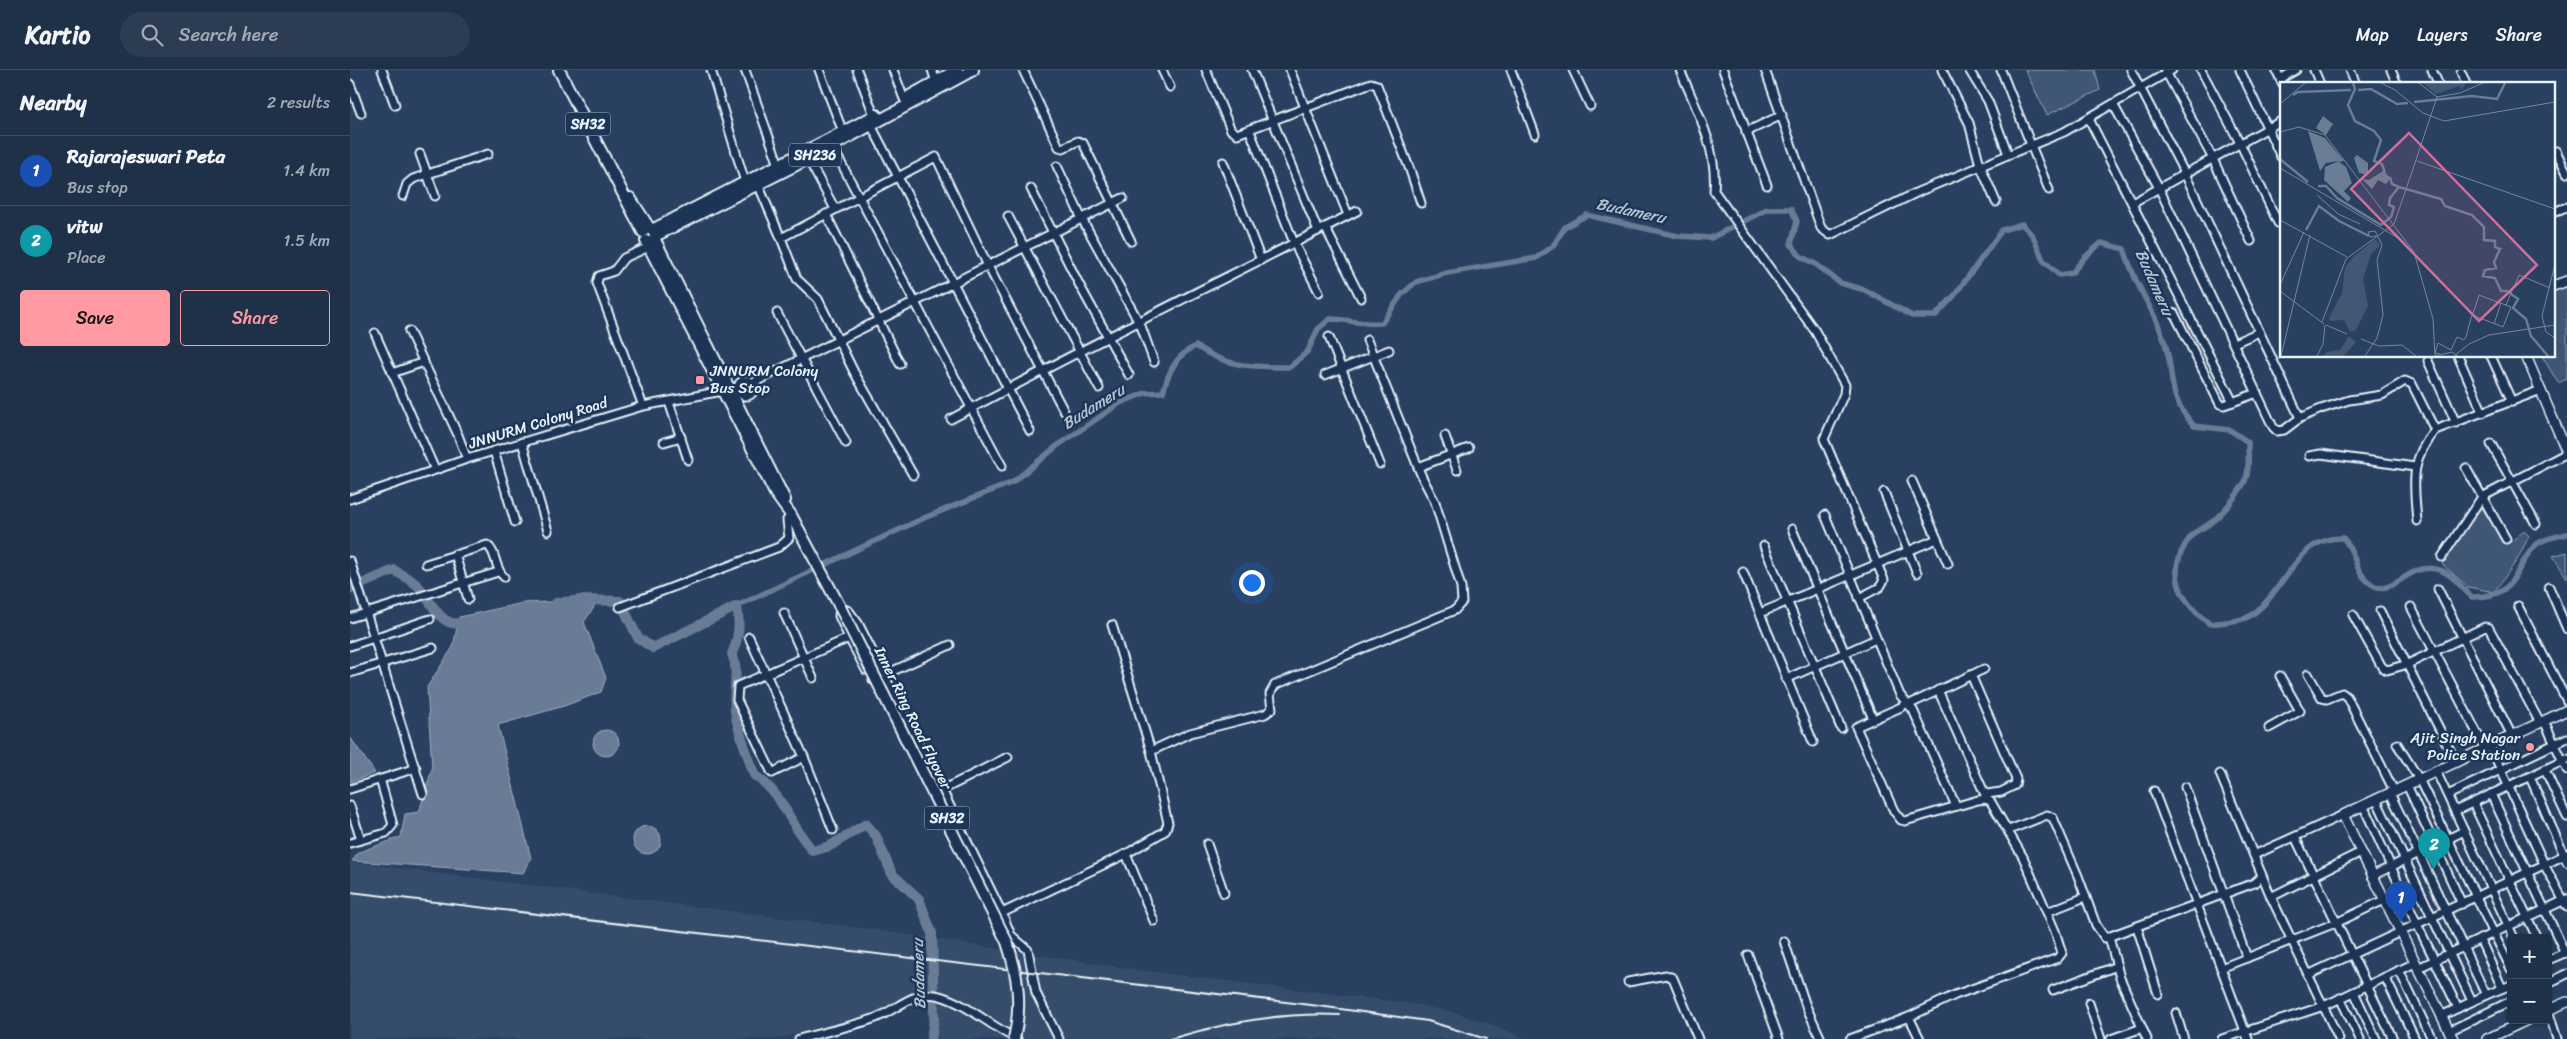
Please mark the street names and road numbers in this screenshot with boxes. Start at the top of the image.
road number: SH32 [566,112,610,136]
road number: SH236 [789,144,841,166]
street label: JNNURM Colony Road [464,389,612,457]
street label: Inner Ring Road Flyover [867,641,959,795]
road number: SH32 [924,806,970,830]

